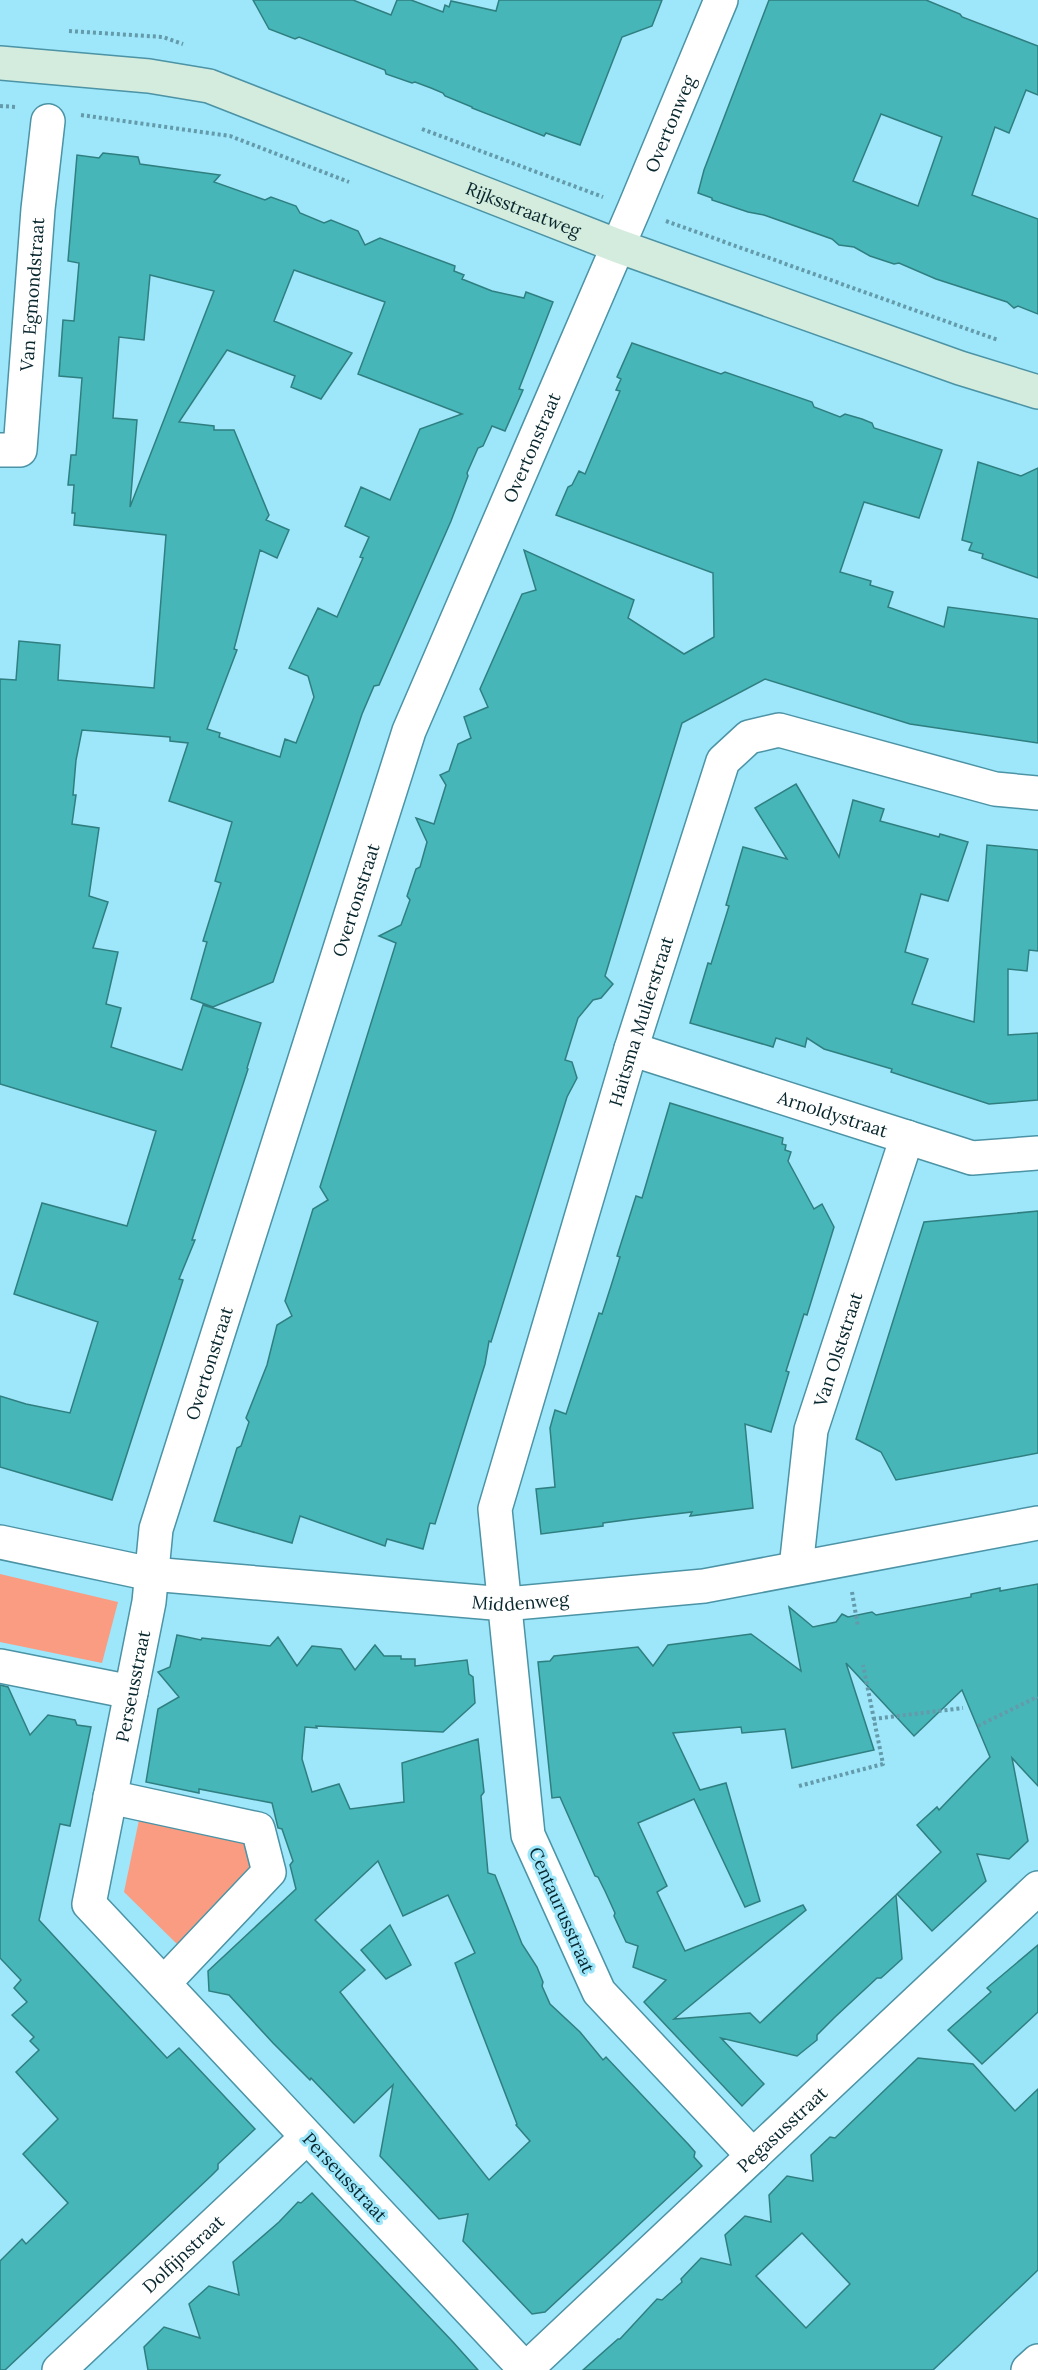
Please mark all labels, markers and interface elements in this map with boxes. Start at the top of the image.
street label: Overtonweg [639,71,700,176]
street label: Rijksstraatweg [463,176,585,242]
street label: Van Egmondstraat [14,217,49,373]
street label: Overtonstraat [497,389,565,506]
street label: Overtonstraat [327,840,384,960]
street label: Haitsma Mulierstraat [603,933,678,1109]
street label: Arnoldystraat [774,1085,891,1142]
street label: Van Olststraat [808,1289,867,1410]
street label: Overtonstraat [180,1304,237,1423]
street label: Middenweg [471,1587,571,1616]
street label: Perseusstraat [110,1628,155,1744]
street label: Centaurusstraat [524,1844,600,1976]
street label: Pegasusstraat [732,2081,832,2177]
street label: Perseusstraat [298,2128,392,2226]
street label: Dolfijnstraat [137,2210,229,2298]

